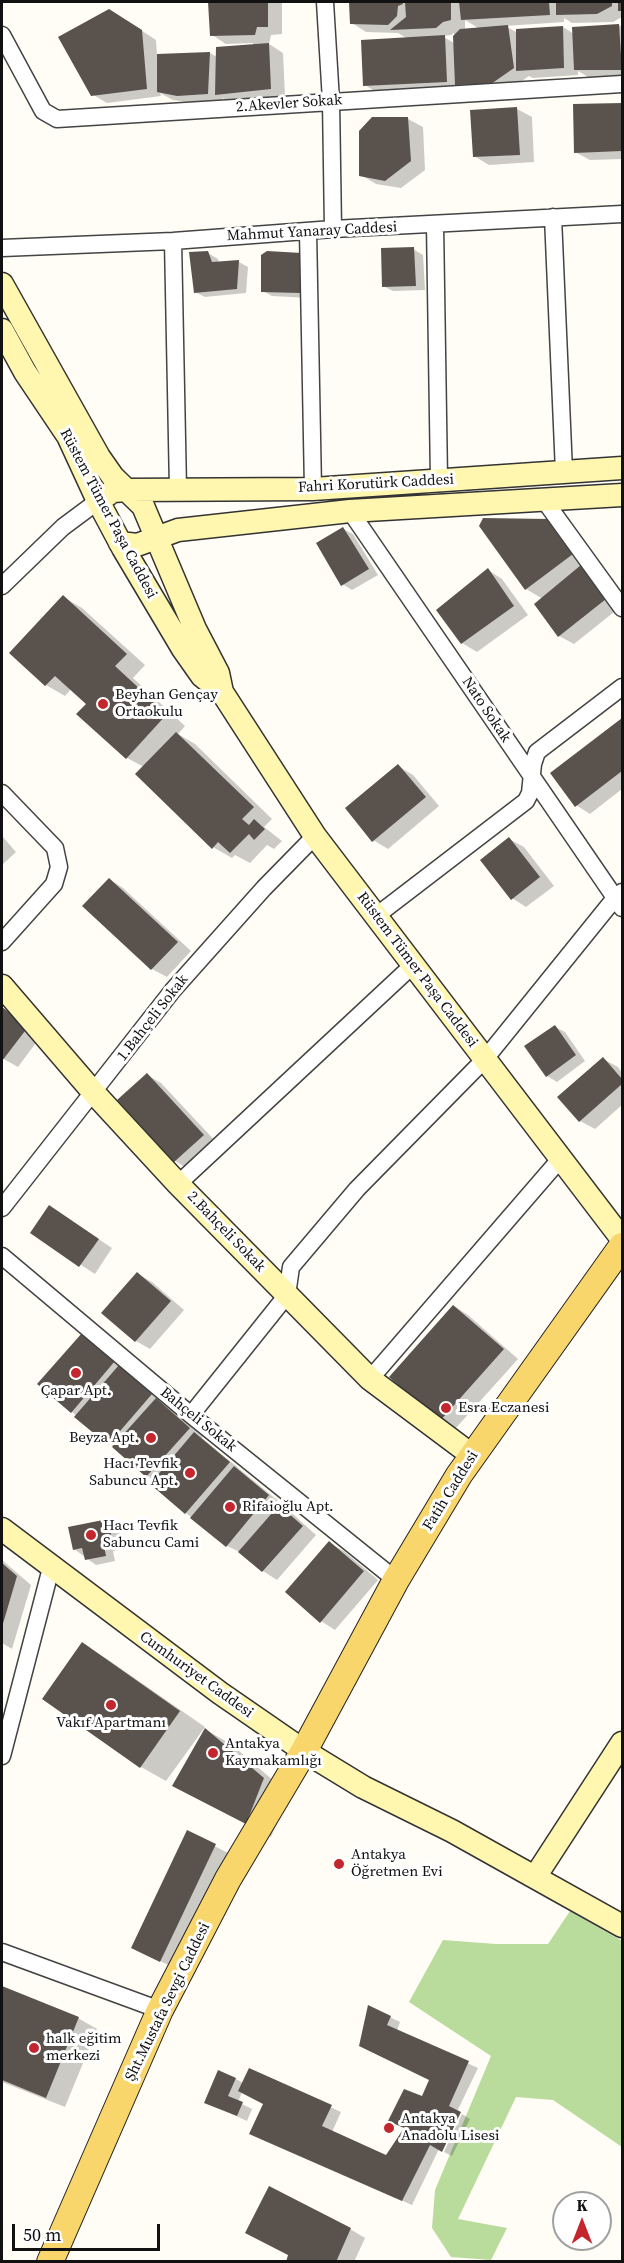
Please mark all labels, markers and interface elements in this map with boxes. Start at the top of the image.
street label: 2.Akevler Sokak [235,91,343,117]
street label: Mahmut Yanaray Caddesi [226,219,398,245]
street label: Rüstem Tümer Paşa Caddesi [56,426,160,602]
street label: Fahri Korutürk Caddesi [297,471,455,497]
street label: Nato Sokak [458,674,514,746]
place label: Beyhan Gençay Ortaokulu [115,686,218,721]
marker: Beyhan Gençay Ortaokulu [96,697,110,711]
street label: Rüstem Tümer Paşa Caddesi [353,889,481,1051]
street label: 1.Bahçeli Sokak [114,971,192,1065]
street label: 2.Bahçeli Sokak [183,1188,269,1276]
marker: Çapar Apt. [69,1366,83,1380]
place label: Çapar Apt. [41,1382,111,1400]
street label: Bahçeli Sokak [156,1384,240,1456]
place label: Esra Eczanesi [458,1399,549,1417]
marker: Esra Eczanesi [439,1401,453,1415]
place label: Beyza Apt. [69,1429,139,1447]
marker: Beyza Apt. [144,1431,158,1445]
street label: Fatih Caddesi [419,1448,483,1534]
place label: Hacı Tevfik Sabuncu Apt. [89,1455,178,1490]
marker: Hacı Tevfik Sabuncu Apt. [183,1466,197,1480]
place label: Rifaioğlu Apt. [242,1498,334,1516]
marker: Rifaioğlu Apt. [223,1500,237,1514]
place label: Hacı Tevfik Sabuncu Cami [103,1517,199,1552]
marker: Hacı Tevfik Sabuncu Cami [84,1528,98,1542]
street label: Cumhuriyet Caddesi [136,1628,256,1722]
marker: Vakıf Apartmanı [104,1698,118,1712]
place label: Vakıf Apartmanı [56,1714,166,1732]
place label: Antakya Kaymakamlığı [225,1735,322,1770]
marker: Antakya Kaymakamlığı [206,1746,220,1760]
place label: Antakya Öğretmen Evi [351,1846,443,1881]
marker: Antakya Öğretmen Evi [332,1857,346,1871]
street label: Şht.Mustafa Sevgi Caddesi [122,1920,214,2084]
place label: halk eğitim merkezi [46,2030,122,2065]
marker: halk eğitim merkezi [27,2041,41,2055]
place label: Antakya Anadolu Lisesi [401,2110,499,2145]
marker: Antakya Anadolu Lisesi [382,2121,396,2135]
north arrow [552,2191,612,2251]
text: K [576,2194,588,2216]
scale bar [15,2212,164,2250]
text: 50 m [23,2222,61,2247]

